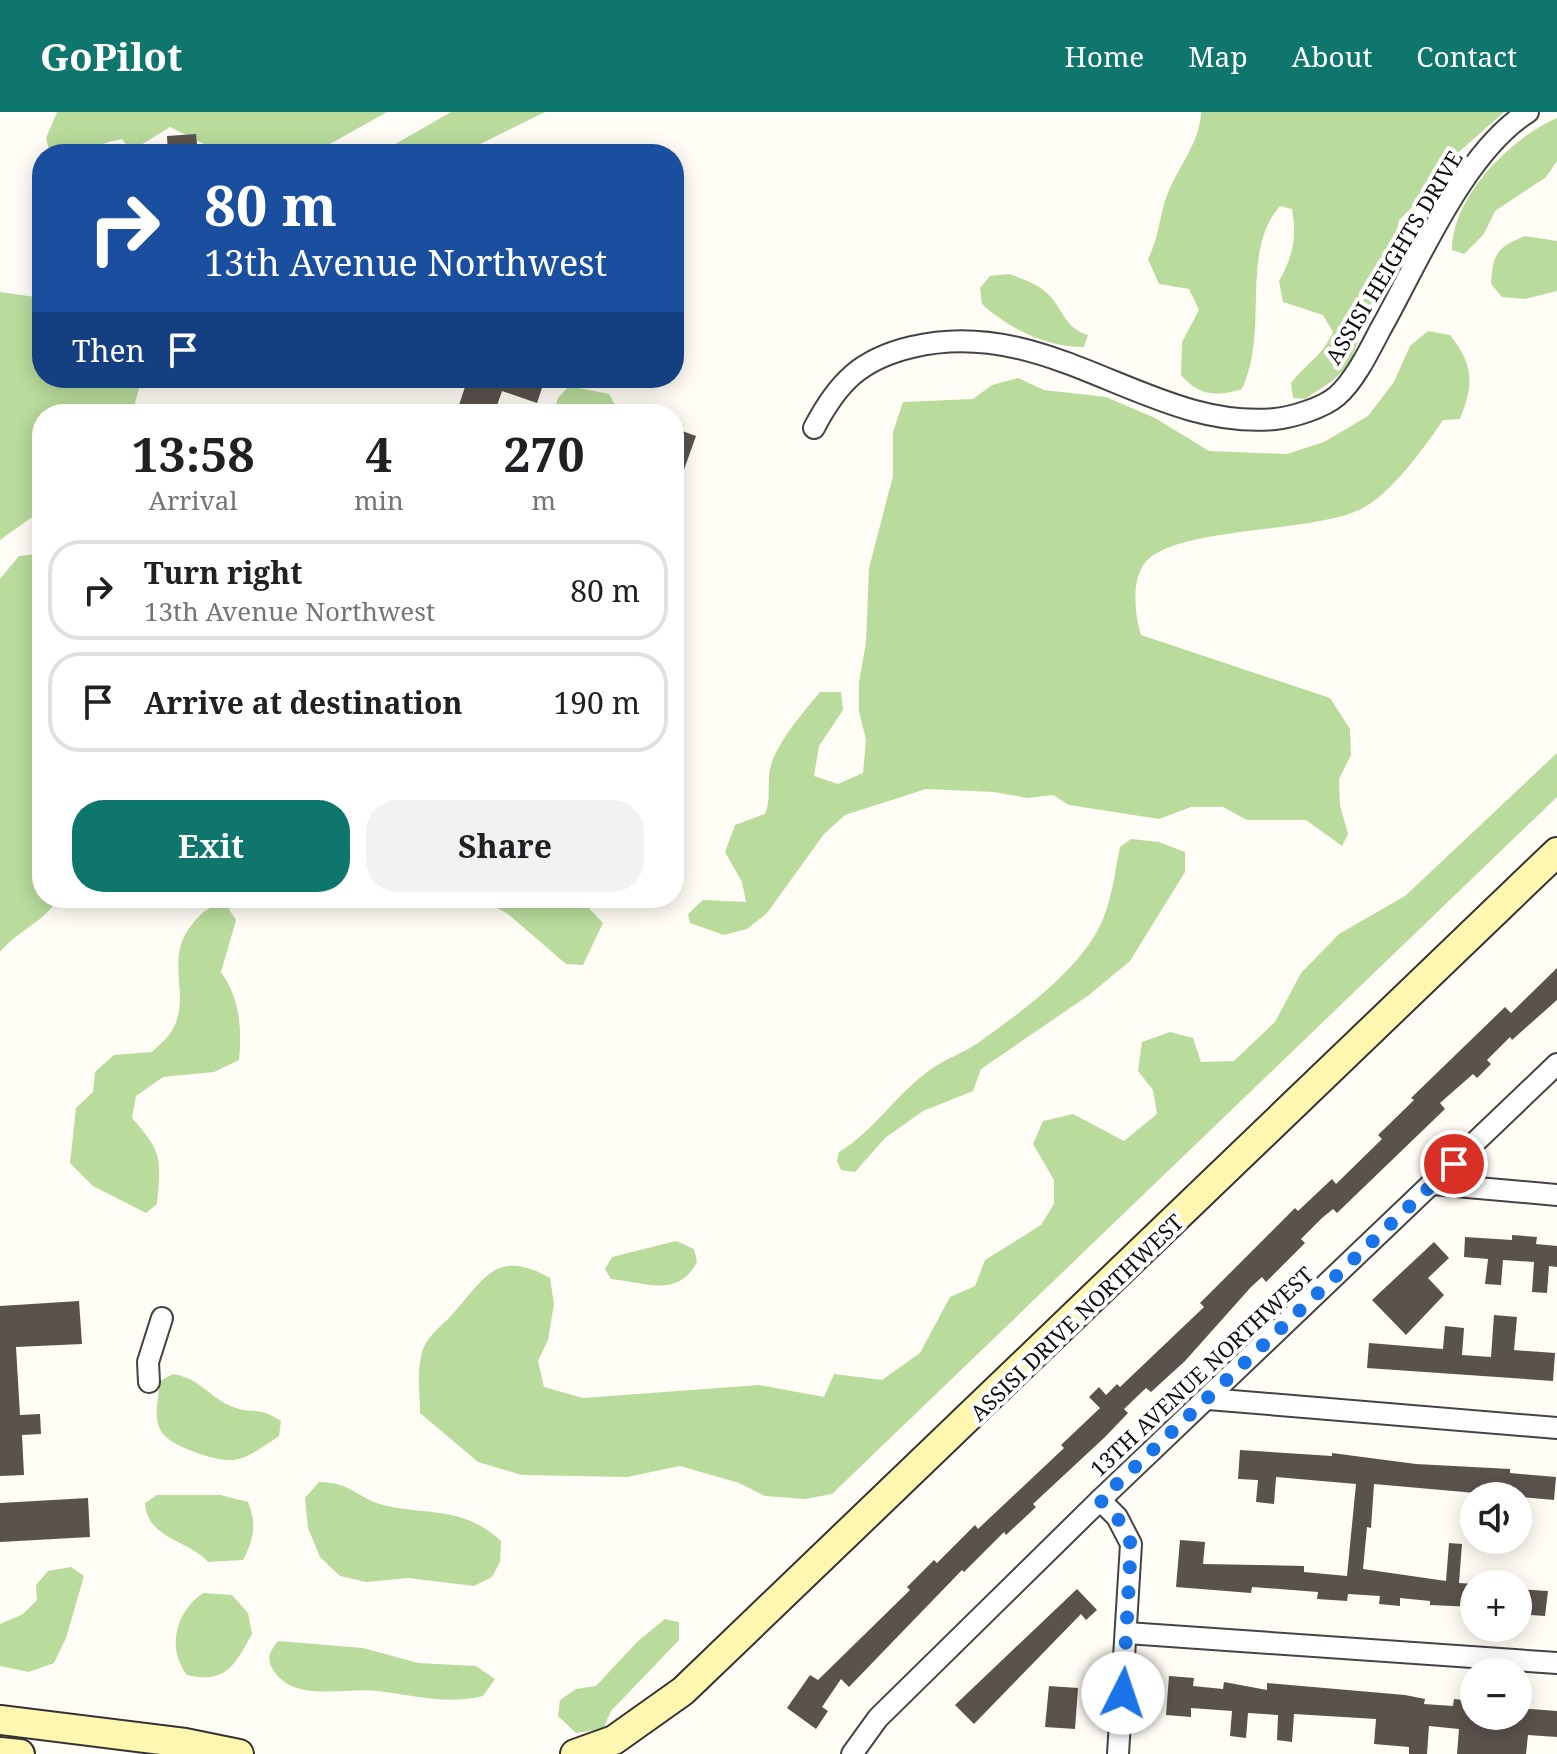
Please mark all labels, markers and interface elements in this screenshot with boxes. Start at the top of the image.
text: GoPilot [40,30,182,82]
text: Home [1065,37,1144,75]
text: Map [1188,37,1248,75]
text: About [1292,37,1372,75]
text: Contact [1416,37,1517,75]
street label: ASSISI HEIGHTS DRIVE [1317,145,1469,369]
text: 80 m [204,166,337,242]
icon: right [72,176,176,280]
text: 13th Avenue Northwest [204,238,607,287]
icon: arrive [161,328,205,372]
text: Then [72,330,145,371]
text: 13:58 [131,421,255,486]
text: 4 [365,421,392,486]
text: 270 [503,421,585,486]
text: Arrival [149,482,237,518]
text: min [354,482,404,518]
text: m [532,482,556,518]
text: Turn right [144,552,302,593]
icon: right [76,568,120,612]
text: 80 m [570,570,640,611]
text: 13th Avenue Northwest [144,593,435,629]
icon: arrive [76,680,120,724]
text: Arrive at destination [144,682,463,723]
text: 190 m [554,682,640,723]
button: Exit [72,800,350,892]
button: Share [366,800,644,892]
pin [1420,1130,1488,1198]
icon: arrive [1432,1142,1476,1186]
street label: ASSISI DRIVE NORTHWEST [963,1207,1190,1427]
street label: 13TH AVENUE NORTHWEST [1083,1259,1320,1483]
map controls [1460,1482,1532,1730]
button: sound [1460,1482,1532,1554]
button: + [1460,1570,1532,1642]
position arrow [1081,1651,1165,1735]
button: − [1460,1658,1532,1730]

